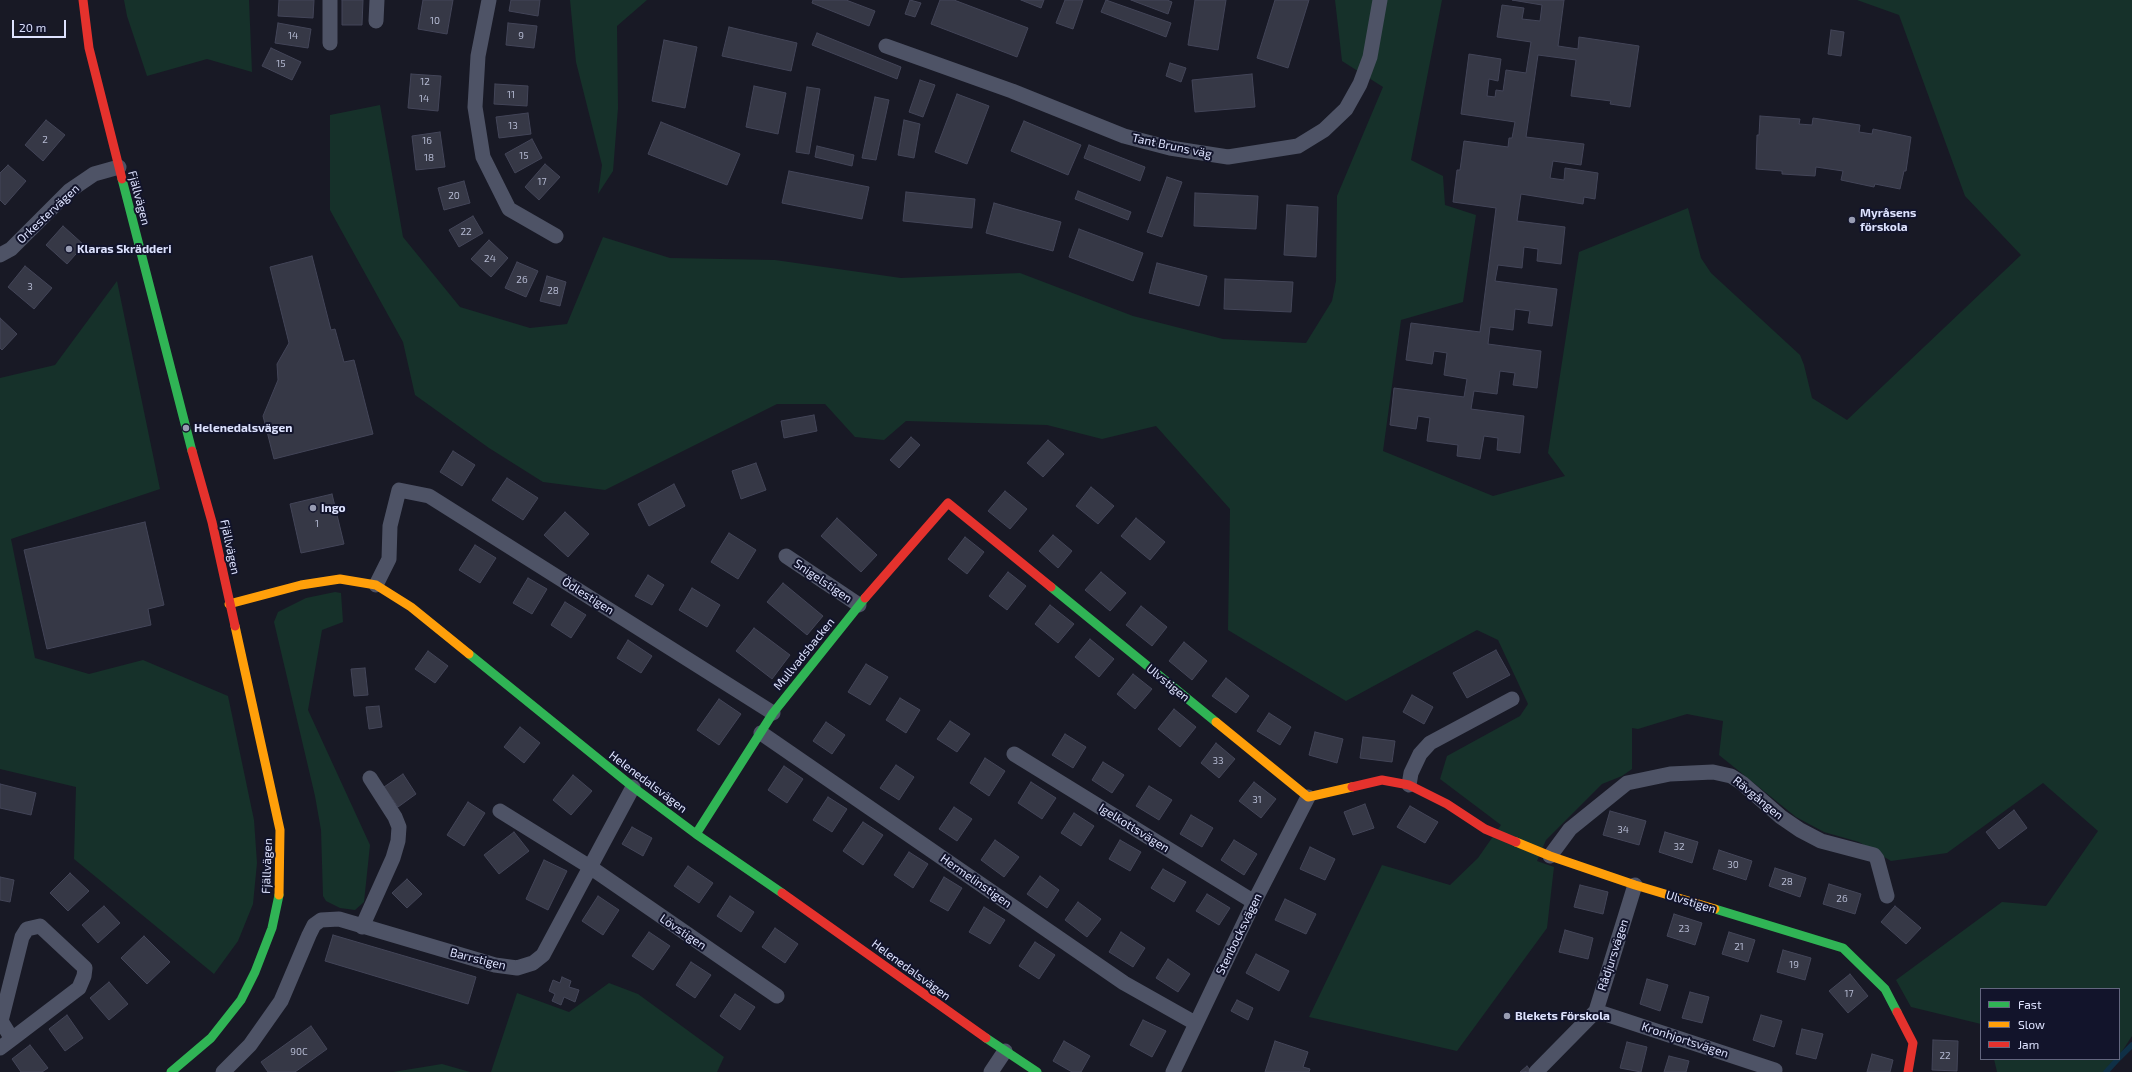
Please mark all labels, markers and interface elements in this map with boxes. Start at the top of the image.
scale bar [14,12,68,38]
house number: 10 [430,15,440,27]
text: 20 m [19,20,46,34]
house number: 14 [288,30,298,42]
house number: 9 [518,30,524,42]
house number: 15 [276,58,286,70]
house number: 12 [420,76,430,88]
house number: 11 [507,89,515,101]
house number: 14 [419,93,429,105]
house number: 13 [508,120,518,132]
street label: Tant Bruns väg [1131,131,1213,161]
house number: 2 [42,134,48,146]
house number: 16 [422,135,432,147]
house number: 15 [519,150,529,162]
house number: 18 [424,152,434,164]
street label: Fjällvägen [125,169,153,227]
house number: 17 [537,176,547,188]
street label: Orkestervägen [14,181,82,247]
house number: 20 [448,190,460,202]
place label: Myråsens förskola [1860,206,1916,234]
marker: Myråsens förskola [1847,215,1857,225]
house number: 22 [460,226,472,238]
place label: Klaras Skrädderi [77,242,171,256]
marker: Klaras Skrädderi [64,244,74,254]
house number: 24 [484,253,496,265]
house number: 26 [516,274,528,286]
house number: 3 [27,281,33,293]
house number: 28 [547,285,559,297]
place label: Helenedalsvägen [194,421,292,435]
marker: Helenedalsvägen [181,423,191,433]
place label: Ingo [321,501,346,515]
marker: Ingo [308,503,318,513]
street label: Fjällvägen [217,518,243,576]
house number: 1 [315,518,319,530]
street label: Snigelstigen [791,556,855,606]
street label: Ödlestigen [559,574,617,618]
street label: Mullvadsbacken [770,615,838,693]
street label: Ulvstigen [1144,661,1192,705]
street label: Helenedalsvägen [606,748,690,816]
house number: 33 [1212,755,1224,767]
street label: Rävgången [1730,773,1786,823]
house number: 31 [1252,794,1262,806]
street label: Igelkottsvägen [1096,801,1172,855]
house number: 34 [1617,824,1629,836]
street label: Fjällvägen [259,838,275,894]
house number: 32 [1673,841,1685,853]
street label: Hermelinstigen [938,851,1014,911]
house number: 30 [1727,859,1739,871]
house number: 28 [1781,876,1793,888]
street label: Ulvstigen [1664,888,1718,916]
street label: Stenbocksvägen [1213,891,1265,977]
house number: 26 [1836,893,1848,905]
street label: Lövstigen [657,911,709,953]
street label: Rådjursvägen [1595,917,1631,993]
house number: 23 [1678,923,1690,935]
street label: Helenedalsvägen [869,937,953,1003]
house number: 21 [1734,941,1744,953]
street label: Barrstigen [448,945,508,973]
house number: 19 [1789,959,1799,971]
house number: 17 [1844,988,1854,1000]
legend [1980,988,2120,1060]
text: Fast [2018,997,2041,1011]
place label: Blekets Förskola [1515,1009,1610,1023]
marker: Blekets Förskola [1502,1011,1512,1021]
text: Slow [2018,1017,2045,1031]
street label: Kronhjortsvägen [1640,1019,1730,1061]
text: Jam [2018,1037,2039,1051]
house number: 90C [290,1046,308,1058]
house number: 22 [1939,1050,1951,1062]

